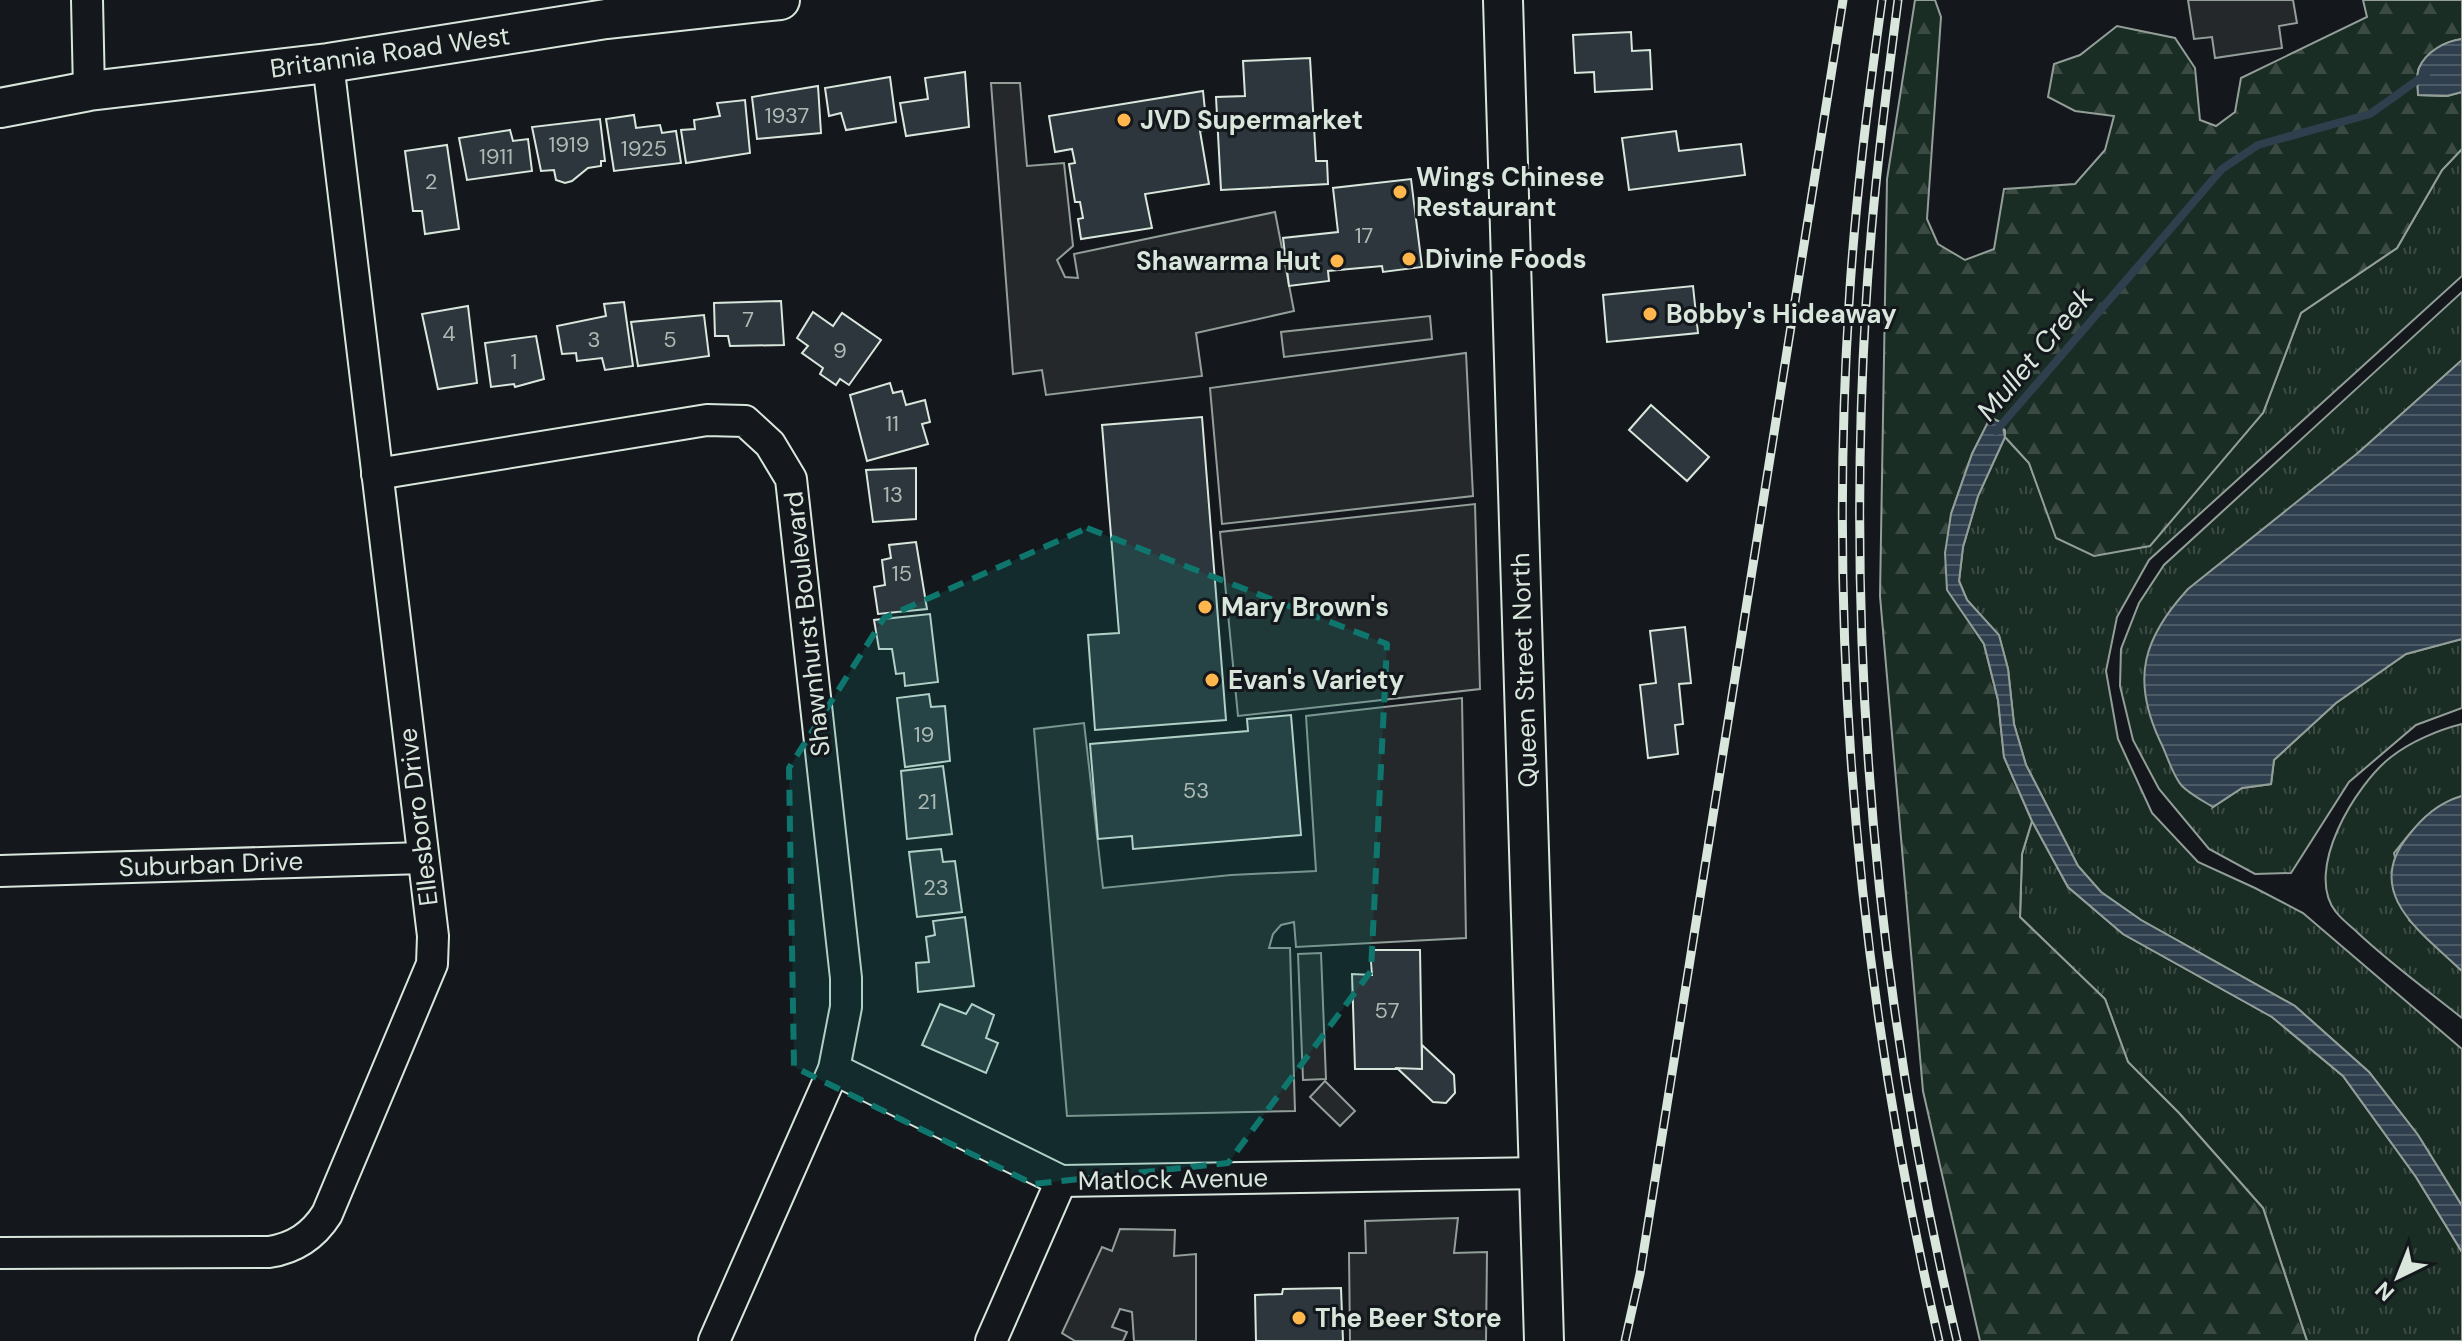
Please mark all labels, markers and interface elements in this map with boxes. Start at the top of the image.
street label: Britannia Road West [268,18,512,86]
house number: 1937 [765,101,809,130]
place label: JVD Supermarket [1140,103,1363,137]
marker: JVD Supermarket [1115,111,1133,129]
house number: 1919 [549,130,590,159]
house number: 1925 [621,134,667,163]
house number: 1911 [479,142,513,171]
place label: Wings Chinese Restaurant [1416,160,1605,224]
house number: 2 [425,167,437,196]
marker: Wings Chinese Restaurant [1391,183,1409,201]
house number: 17 [1355,221,1373,250]
place label: Divine Foods [1425,242,1586,276]
place label: Shawarma Hut [1136,244,1321,278]
marker: Divine Foods [1400,250,1418,268]
marker: Shawarma Hut [1328,252,1346,270]
water label: Mullet Creek [1968,279,2102,428]
place label: Bobby's Hideaway [1666,297,1897,331]
house number: 7 [742,305,754,334]
marker: Bobby's Hideaway [1641,305,1659,323]
house number: 4 [442,319,456,348]
house number: 3 [587,325,601,354]
house number: 5 [663,325,677,354]
house number: 9 [833,336,847,365]
house number: 1 [511,347,517,376]
house number: 11 [885,409,899,438]
house number: 13 [883,480,903,509]
street label: Shawnhurst Boulevard [776,490,838,758]
street label: Queen Street North [1503,552,1545,788]
house number: 15 [892,559,912,588]
place label: Mary Brown's [1221,590,1389,624]
marker: Mary Brown's [1196,598,1214,616]
place label: Evan's Variety [1228,663,1405,697]
marker: Evan's Variety [1203,671,1221,689]
house number: 19 [914,720,934,749]
street label: Ellesboro Drive [390,726,446,908]
house number: 53 [1183,776,1209,805]
house number: 21 [917,787,937,816]
street label: Suburban Drive [118,844,304,884]
house number: 23 [923,873,949,902]
house number: 57 [1375,996,1399,1025]
street label: Matlock Avenue [1078,1160,1268,1198]
north arrow [2358,1237,2438,1317]
text: N [2369,1275,2400,1307]
place label: The Beer Store [1315,1301,1502,1335]
marker: The Beer Store [1290,1309,1308,1327]

